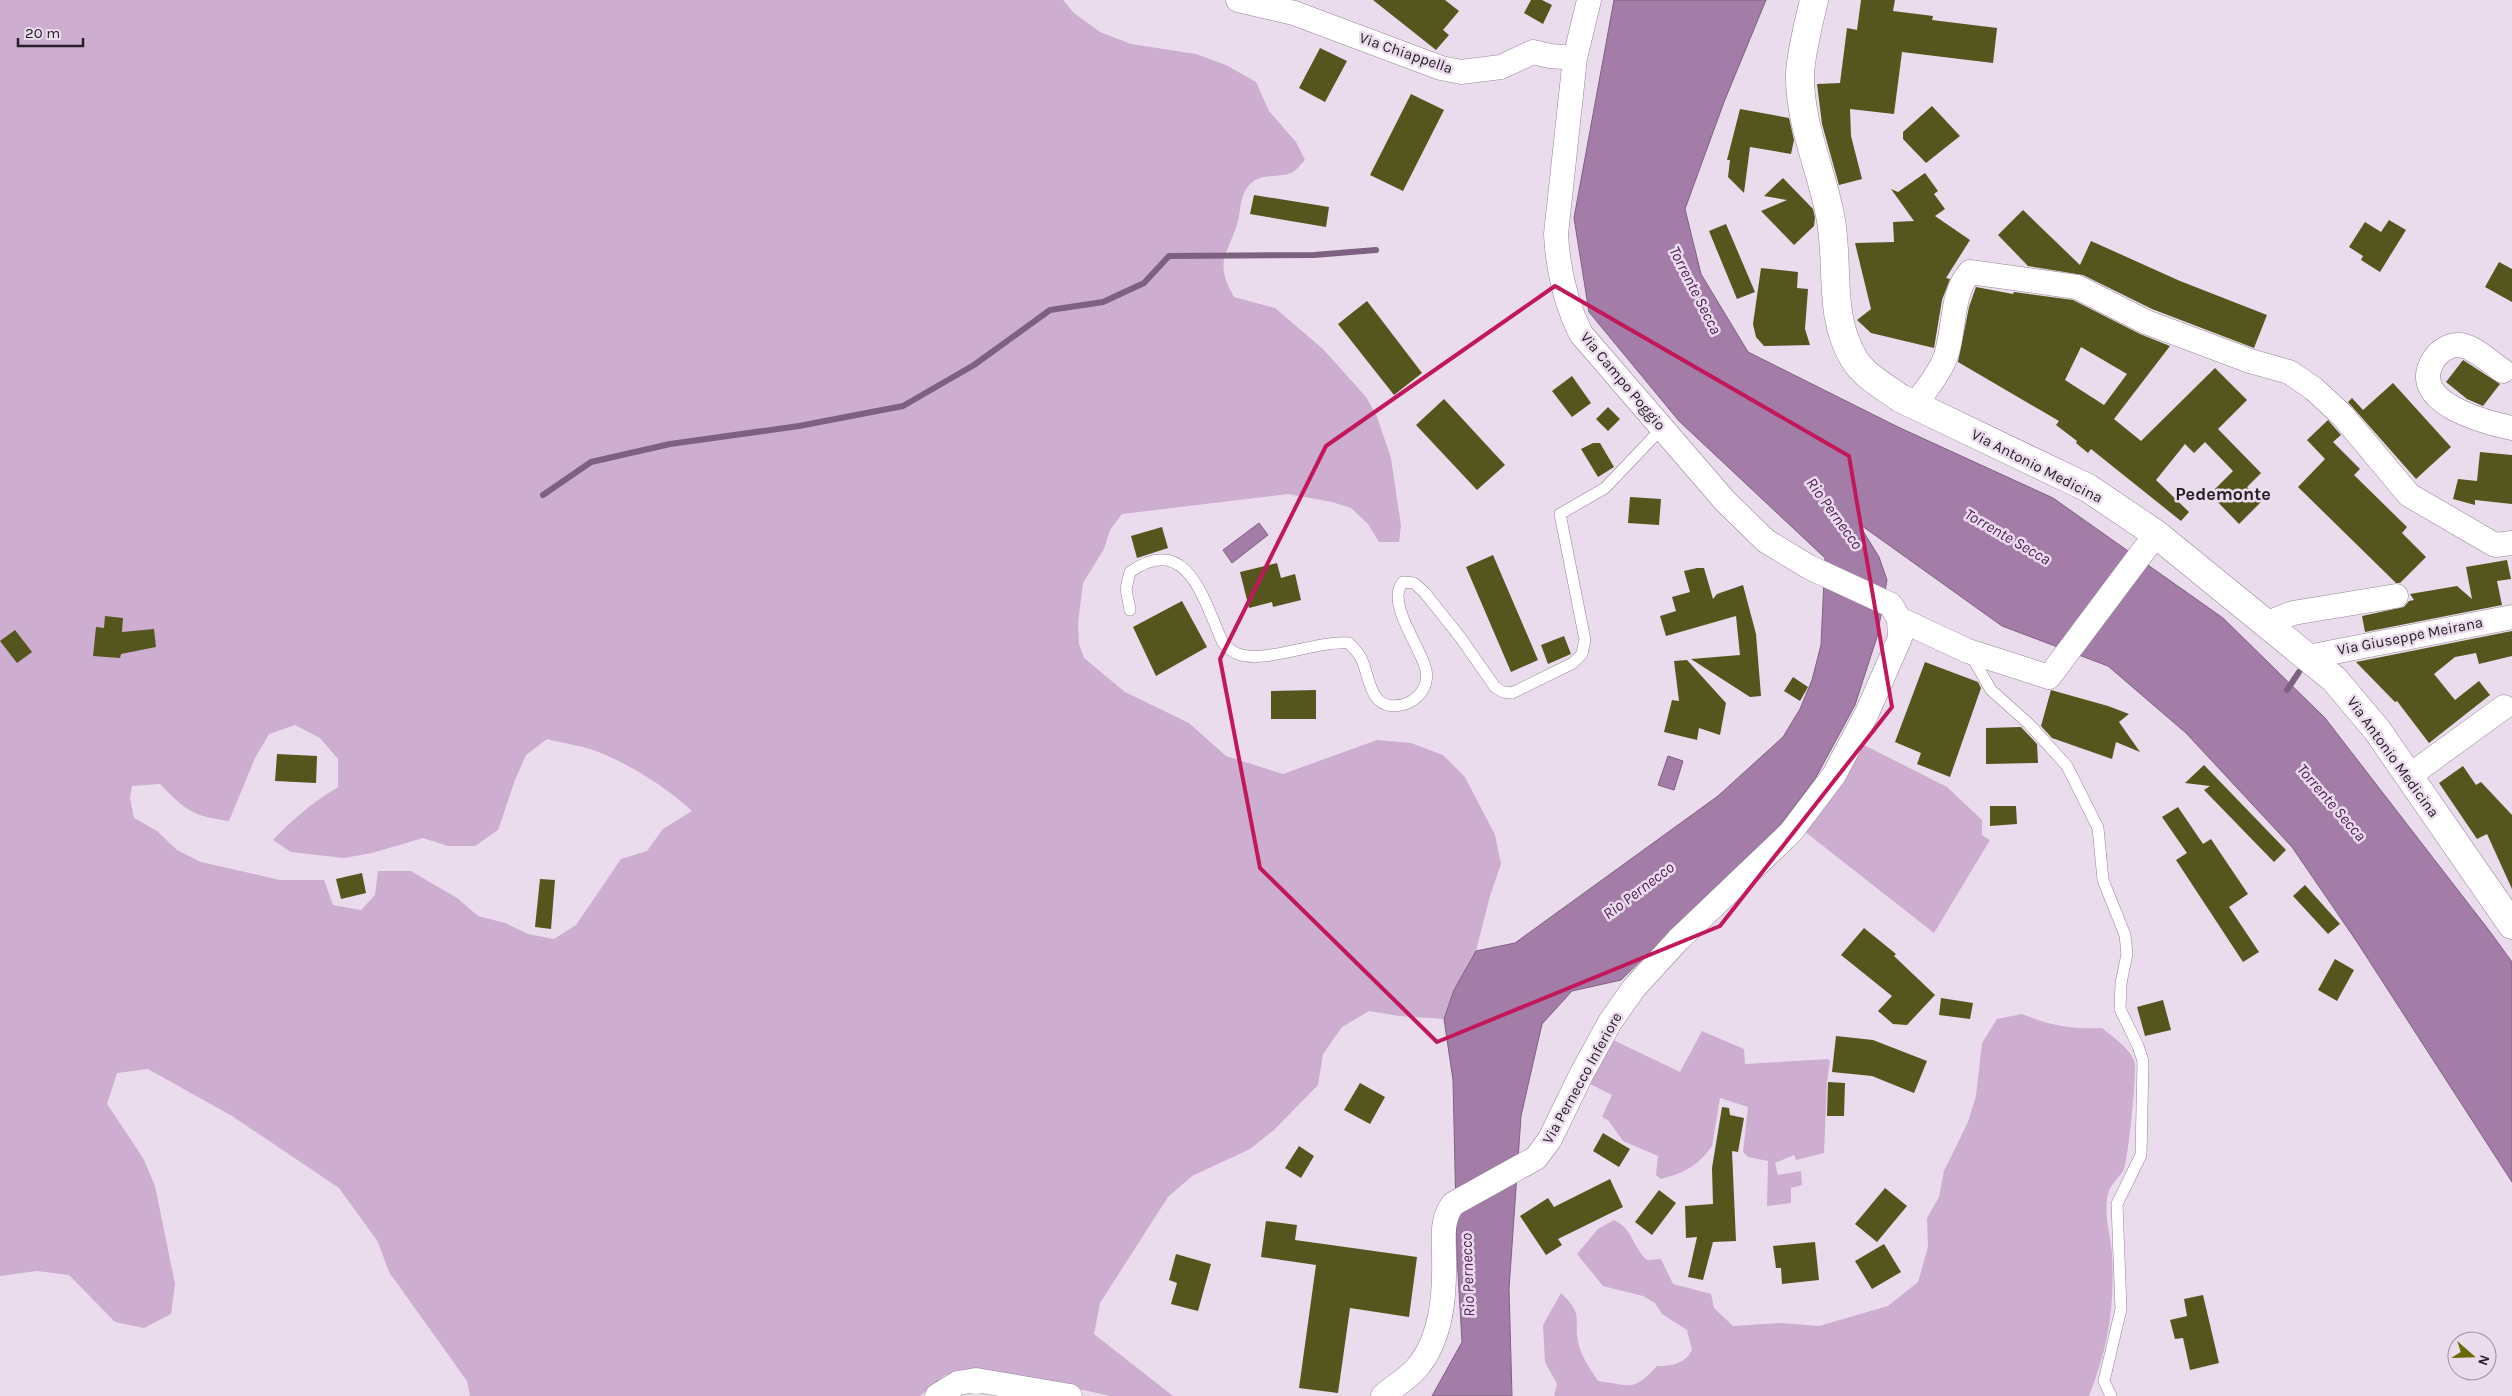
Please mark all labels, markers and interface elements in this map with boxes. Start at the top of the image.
scale bar [18,15,82,47]
text: 20 m [25,24,60,42]
street label: Via Chiappella [1357,29,1455,77]
water label: Torrente Secca [1665,243,1726,337]
street label: Via Campo Poggio [1577,328,1669,434]
street label: Via Antonio Medicina [1968,425,2106,507]
water label: Rio Pernecco [1802,474,1867,553]
district label: Pedemonte [2175,483,2271,505]
water label: Torrente Secca [1961,504,2054,569]
street label: Via Giuseppe Meirana [2336,613,2484,659]
street label: Via Antonio Medicina [2343,693,2443,821]
water label: Torrente Secca [2293,760,2370,845]
water label: Rio Pernecco [1599,857,1678,923]
street label: Via Pernecco Inferiore [1538,1009,1626,1147]
water label: Rio Pernecco [1457,1233,1478,1317]
north arrow [2447,1331,2497,1381]
text: N [2474,1353,2493,1368]

